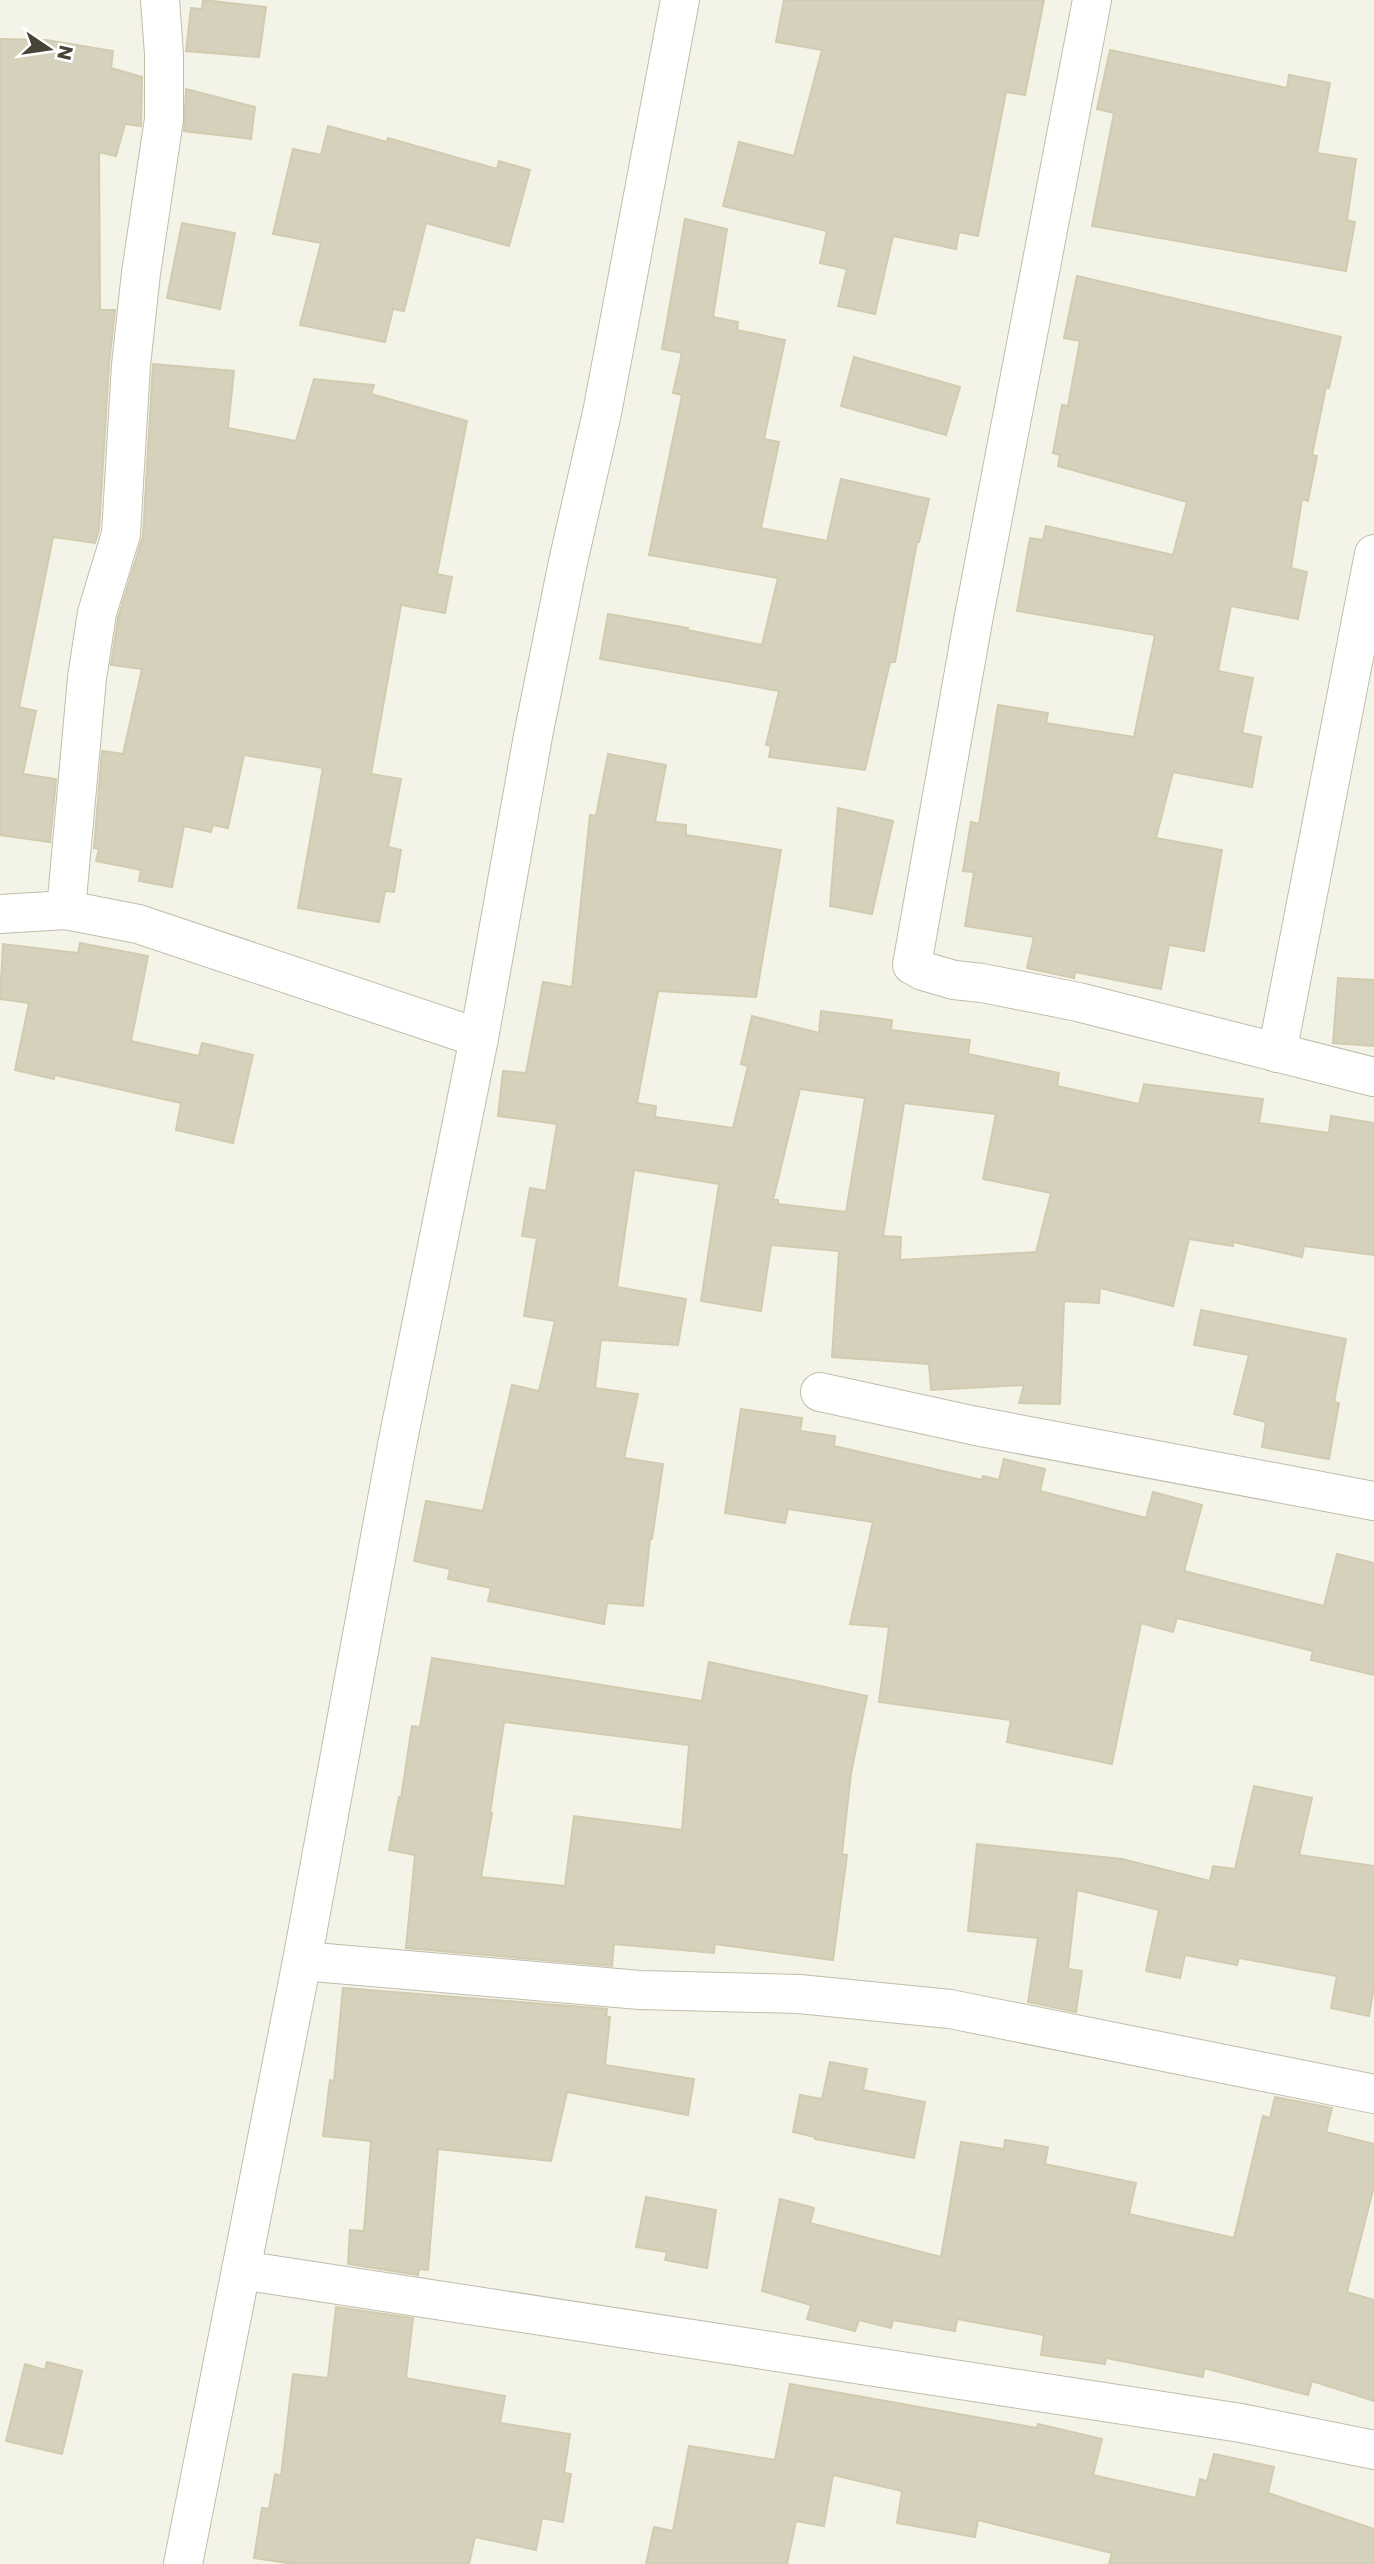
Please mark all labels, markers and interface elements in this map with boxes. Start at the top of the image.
north arrow [14,14,84,84]
text: N [50,43,80,63]

